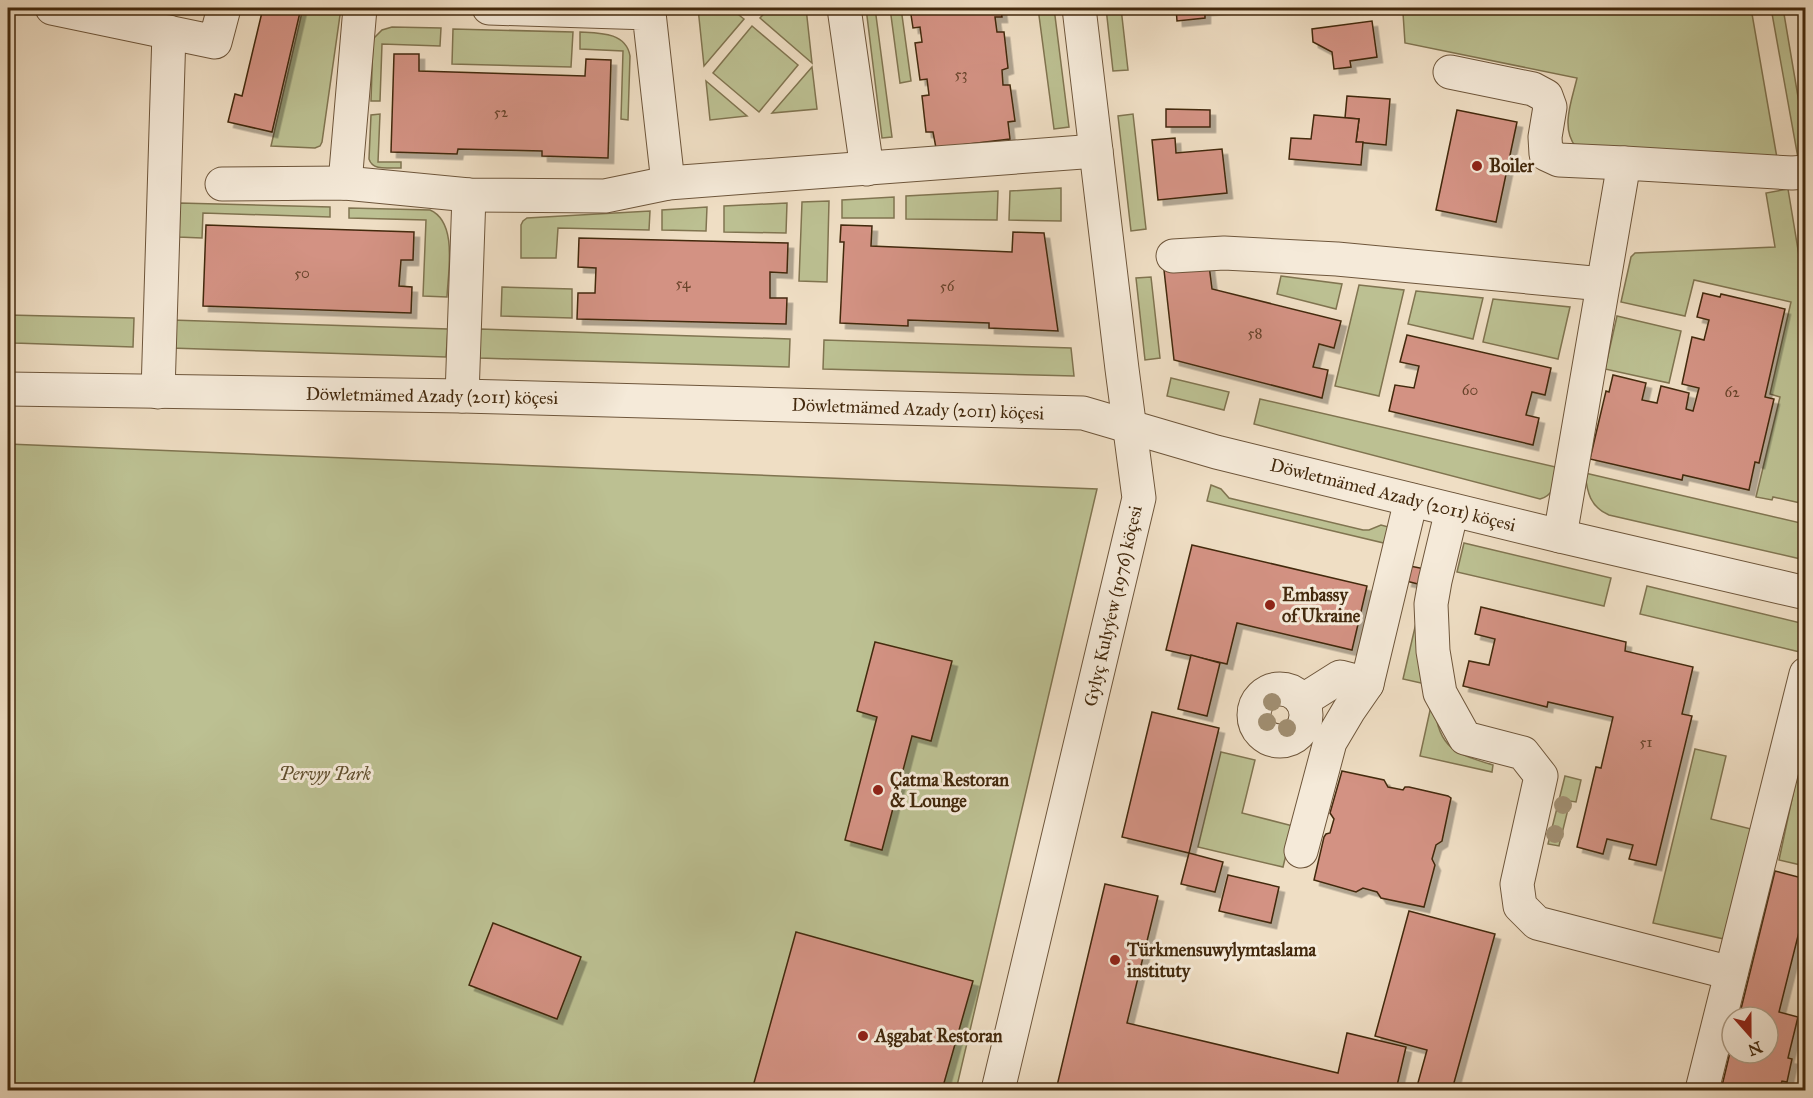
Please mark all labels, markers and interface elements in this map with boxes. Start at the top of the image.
house number: 53 [955,65,967,83]
house number: 52 [494,103,509,121]
place label: Boiler [1489,155,1535,177]
marker: Boiler [1470,159,1484,173]
house number: 50 [294,264,310,282]
house number: 54 [676,274,691,292]
house number: 56 [940,277,956,295]
house number: 58 [1248,324,1262,342]
house number: 60 [1462,381,1478,399]
street label: Döwletmämed Azady (2011) köçesi [306,383,558,410]
house number: 62 [1724,383,1740,401]
street label: Döwletmämed Azady (2011) köçesi [791,394,1045,425]
street label: Döwletmämed Azady (2011) köçesi [1268,454,1518,537]
street label: Gylyç Kulyýew (1976) köçesi [1079,503,1148,709]
place label: Embassy of Ukraine [1282,584,1361,627]
marker: Embassy of Ukraine [1263,598,1277,612]
house number: 51 [1640,733,1653,751]
park label: Pervyy Park [279,763,371,785]
place label: Çatma Restoran & Lounge [890,769,1009,813]
marker: Çatma Restoran & Lounge [871,783,885,797]
place label: Türkmensuwylymtaslama instituty [1126,939,1317,983]
marker: Türkmensuwylymtaslama instituty [1108,953,1122,967]
north arrow [1720,1005,1780,1065]
place label: Aşgabat Restoran [874,1025,1003,1048]
marker: Aşgabat Restoran [856,1029,870,1043]
text: N [1745,1037,1765,1060]

